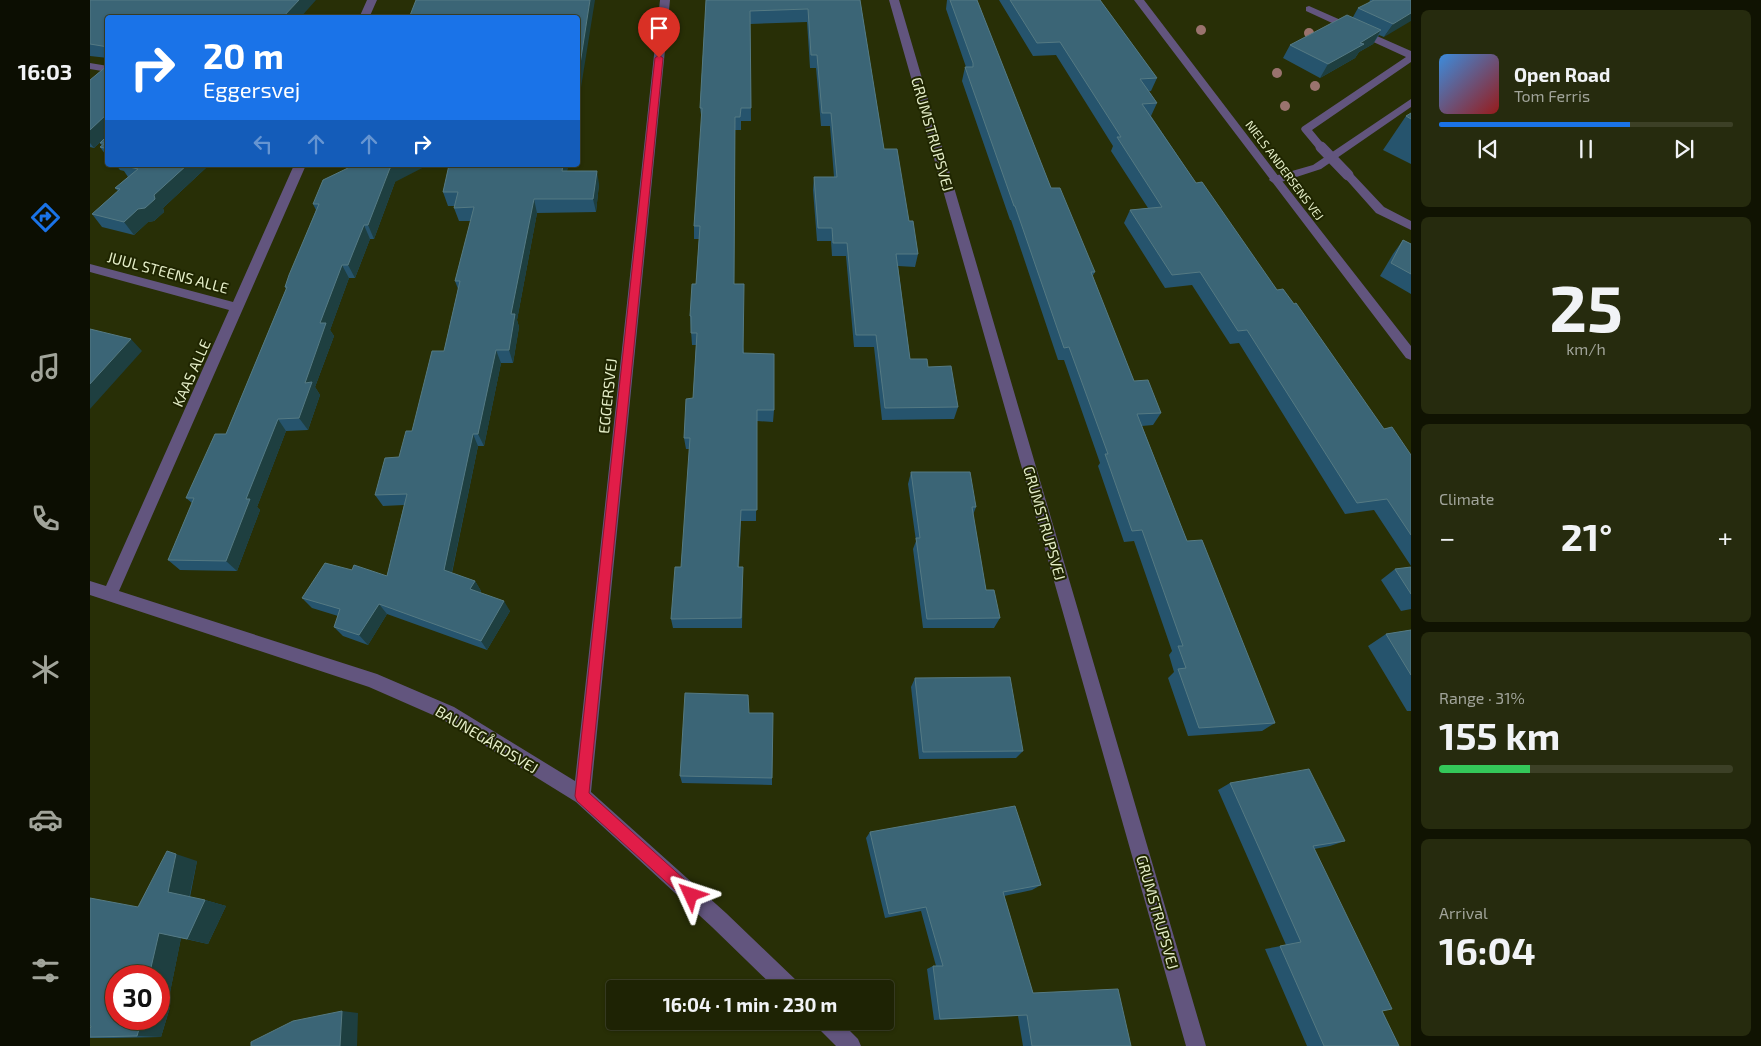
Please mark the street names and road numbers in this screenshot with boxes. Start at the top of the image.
street label: GRUMSTRUPSVEJ [908,75,958,193]
street label: NIELS ANDERSENS VEJ [1243,118,1327,222]
street label: JUUL STEENS ALLE [105,247,231,297]
street label: KAAS ALLE [168,336,214,410]
street label: EGGERSVEJ [594,357,620,435]
street label: GRUMSTRUPSVEJ [1020,464,1070,582]
street label: BAUNEGÅRDSVEJ [432,701,542,777]
street label: GRUMSTRUPSVEJ [1133,853,1183,971]

